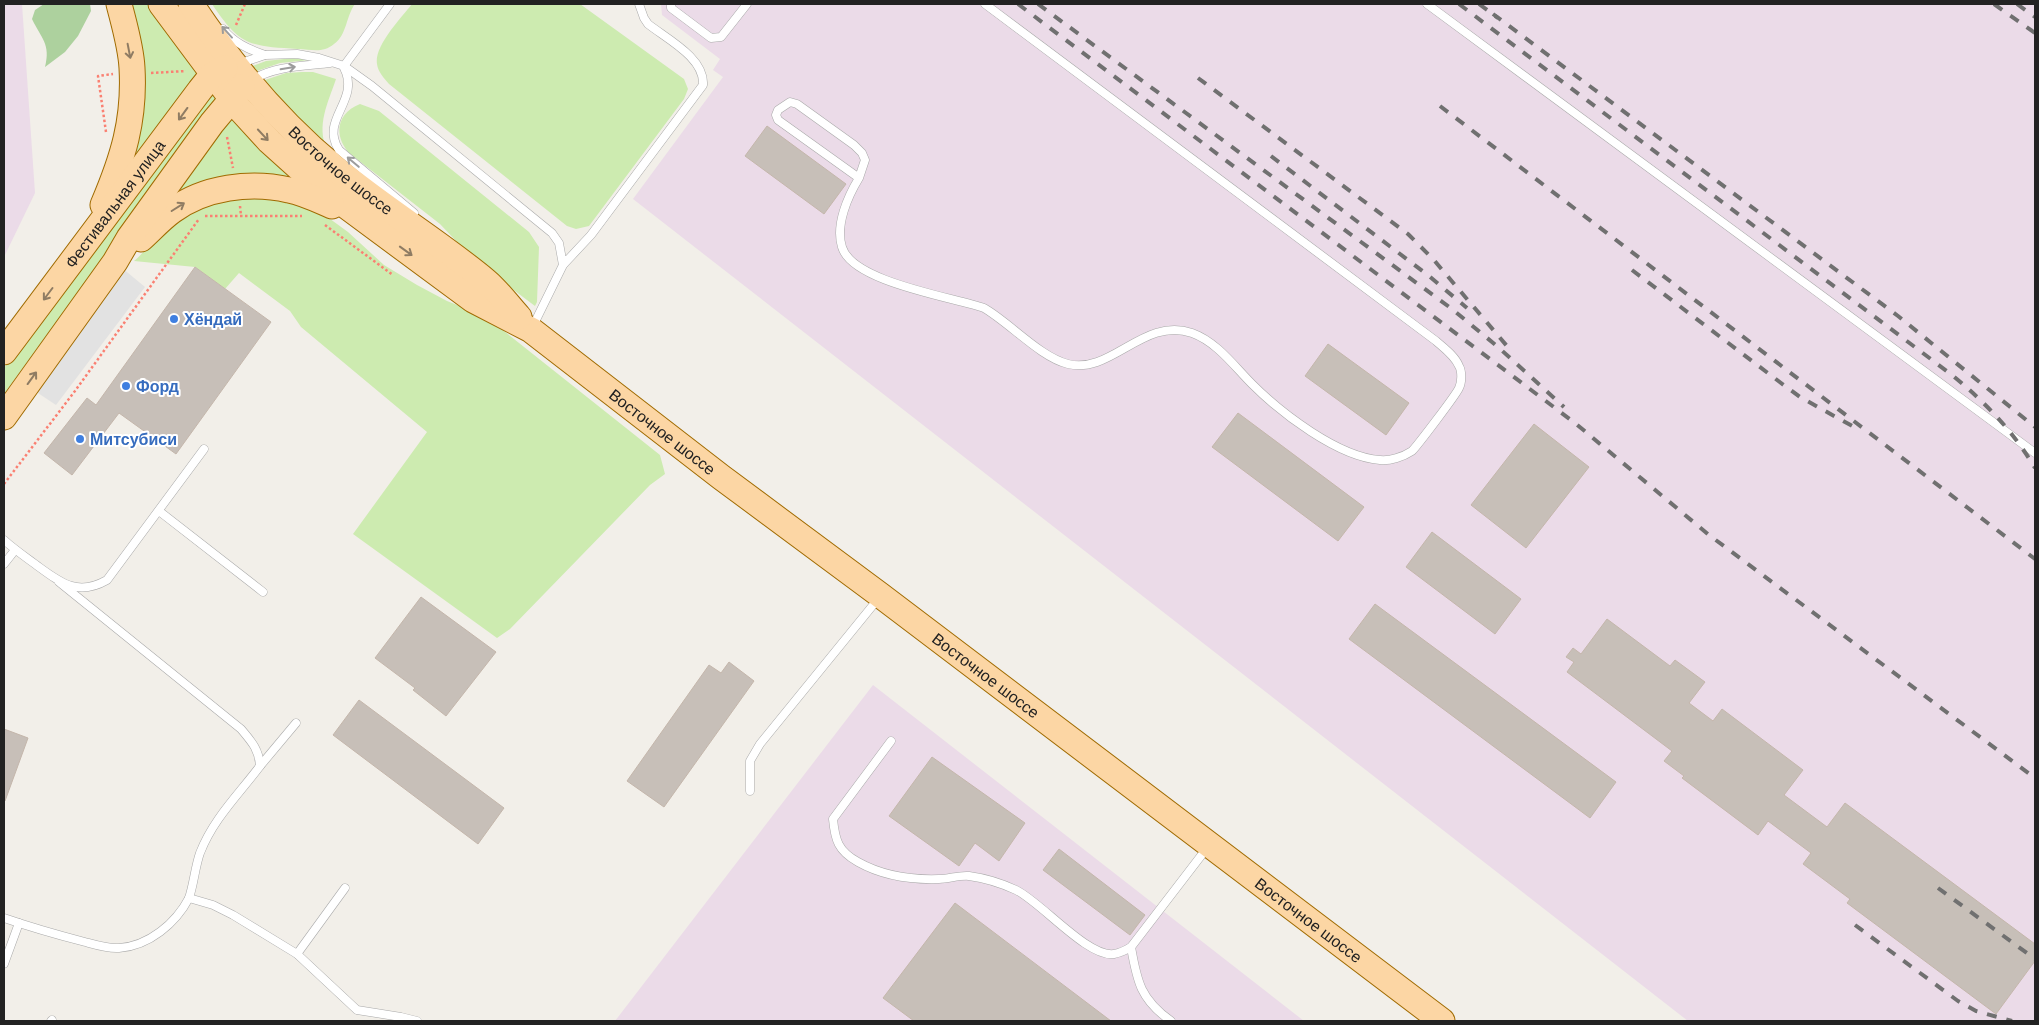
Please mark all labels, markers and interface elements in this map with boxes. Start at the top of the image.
one-way arrow [221,26,232,39]
one-way arrow [125,43,135,59]
one-way arrow [280,63,296,73]
one-way arrow [177,107,188,120]
street label: Восточное шоссе [284,122,397,220]
one-way arrow [257,128,269,141]
street label: Фестивальная улица [60,136,170,272]
one-way arrow [346,156,359,167]
one-way arrow [170,202,184,212]
one-way arrow [399,245,412,256]
one-way arrow [43,287,54,300]
place label: Хёндай [184,309,242,330]
marker: Хёндай [168,313,180,325]
one-way arrow [27,371,37,385]
place label: Форд [136,376,179,397]
marker: Форд [120,380,132,392]
street label: Восточное шоссе [605,384,720,480]
place label: Митсубиси [90,429,177,450]
marker: Митсубиси [74,433,86,445]
street label: Восточное шоссе [928,628,1044,723]
street label: Восточное шоссе [1251,873,1366,968]

